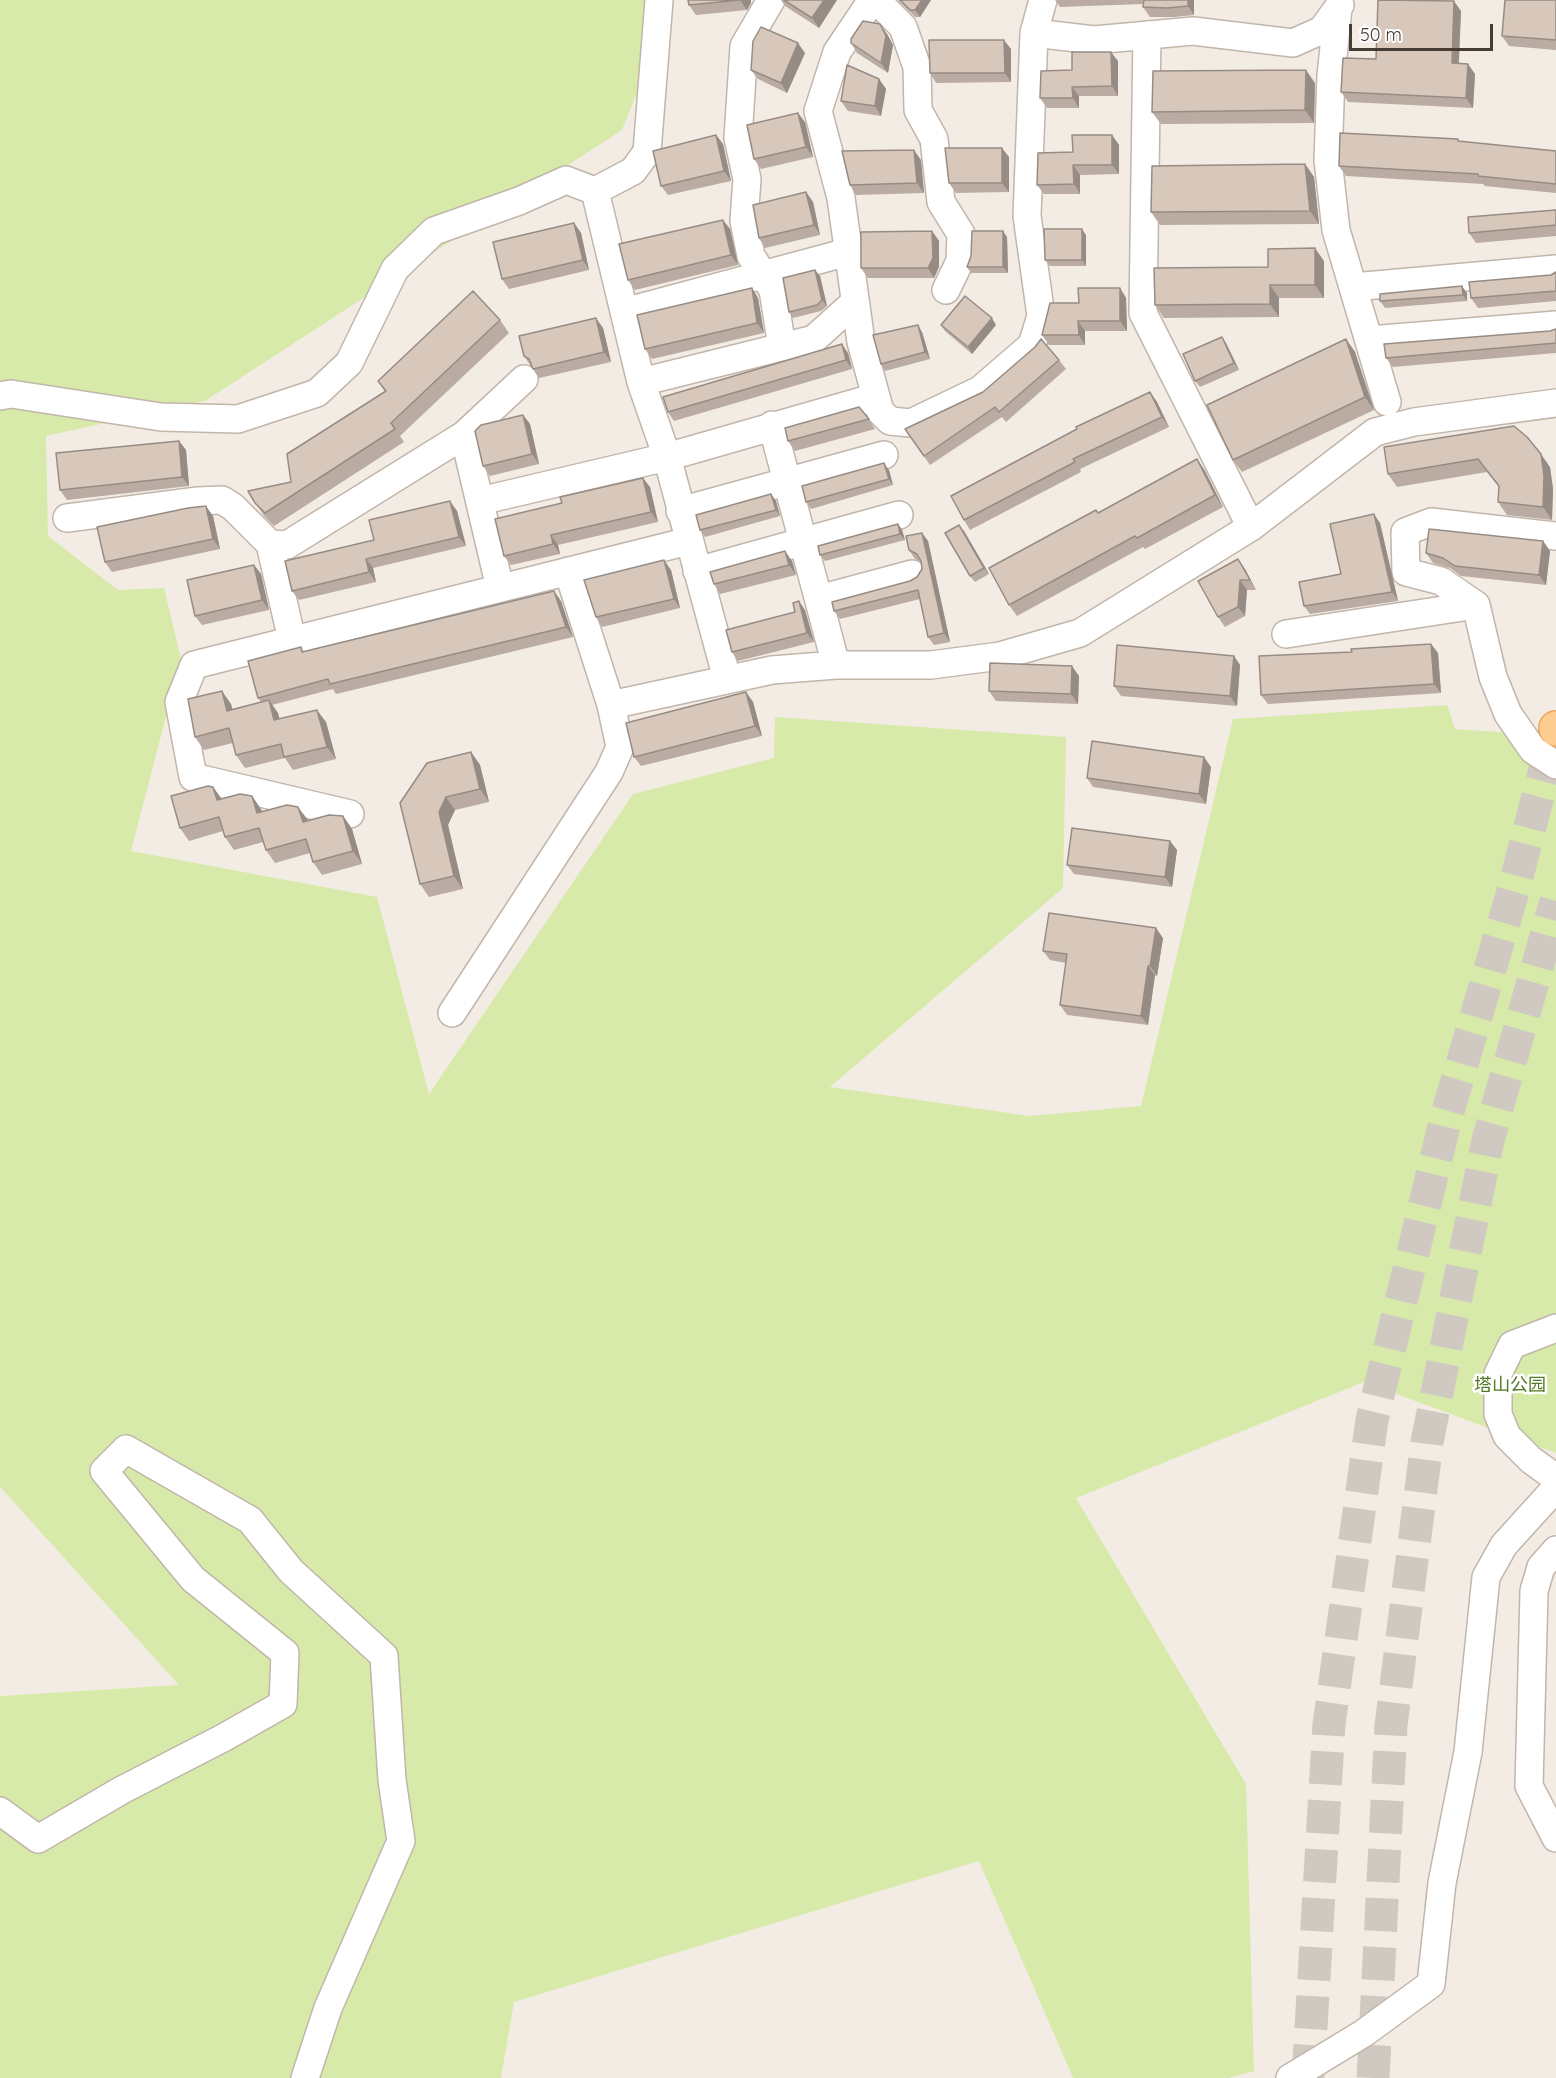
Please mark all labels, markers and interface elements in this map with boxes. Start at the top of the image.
scale bar [1352,12,1496,50]
text: 50 m [1360,23,1402,46]
park label: 塔山公园 [1474,1375,1546,1397]

